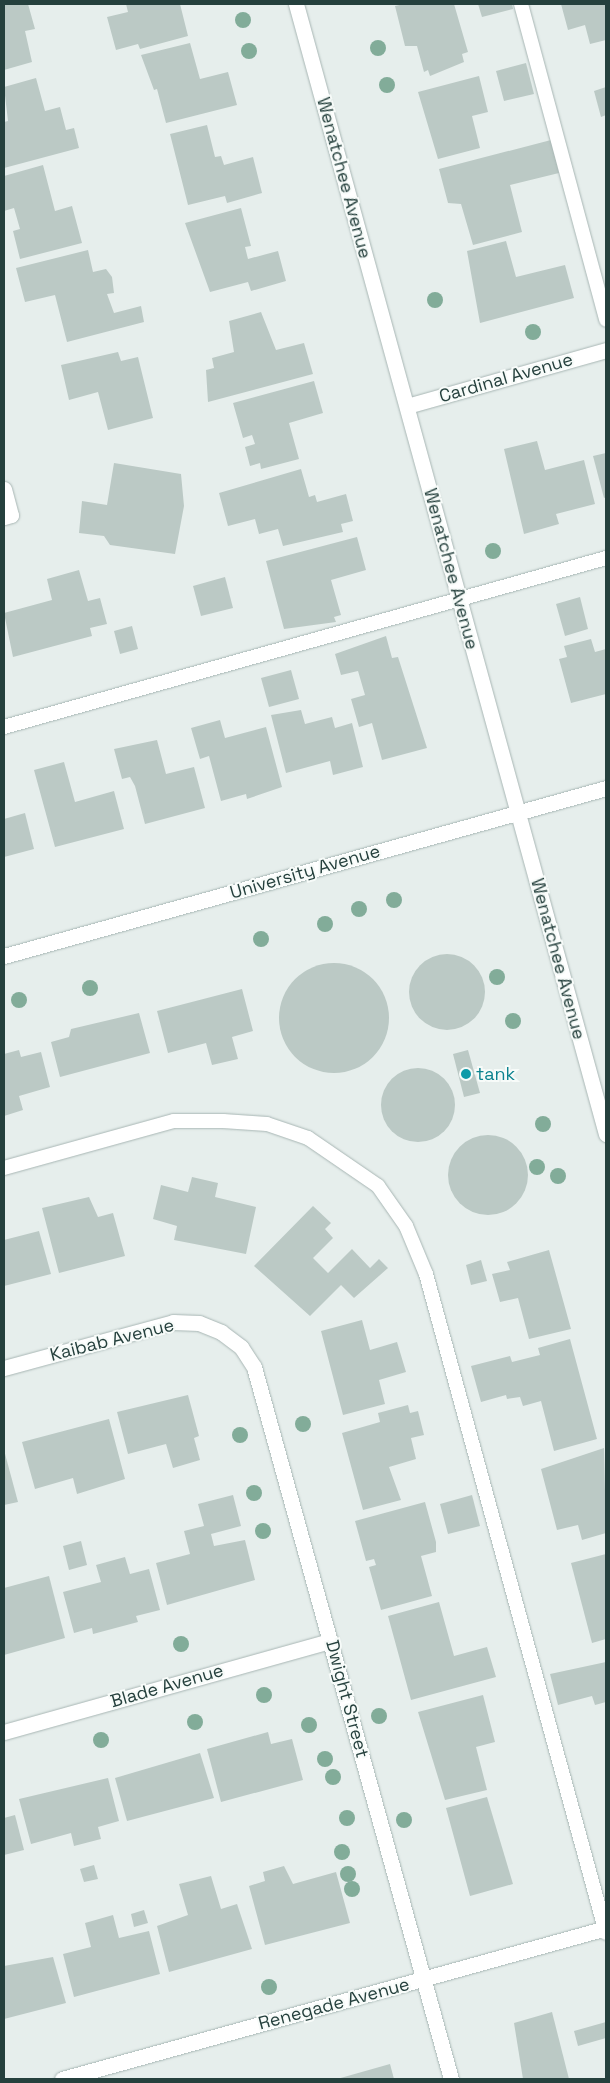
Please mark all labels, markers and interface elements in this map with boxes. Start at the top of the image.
street label: Wenatchee Avenue [312,95,376,261]
street label: Cardinal Avenue [437,349,575,407]
street label: Wenatchee Avenue [419,486,483,652]
street label: University Avenue [227,840,383,904]
street label: Wenatchee Avenue [526,876,590,1042]
place label: tank [476,1063,515,1085]
marker: tank [460,1068,472,1080]
street label: Kaibab Avenue [48,1314,176,1366]
street label: Dwight Street [321,1638,373,1760]
street label: Blade Avenue [108,1660,226,1712]
street label: Renegade Avenue [256,1973,412,2035]

